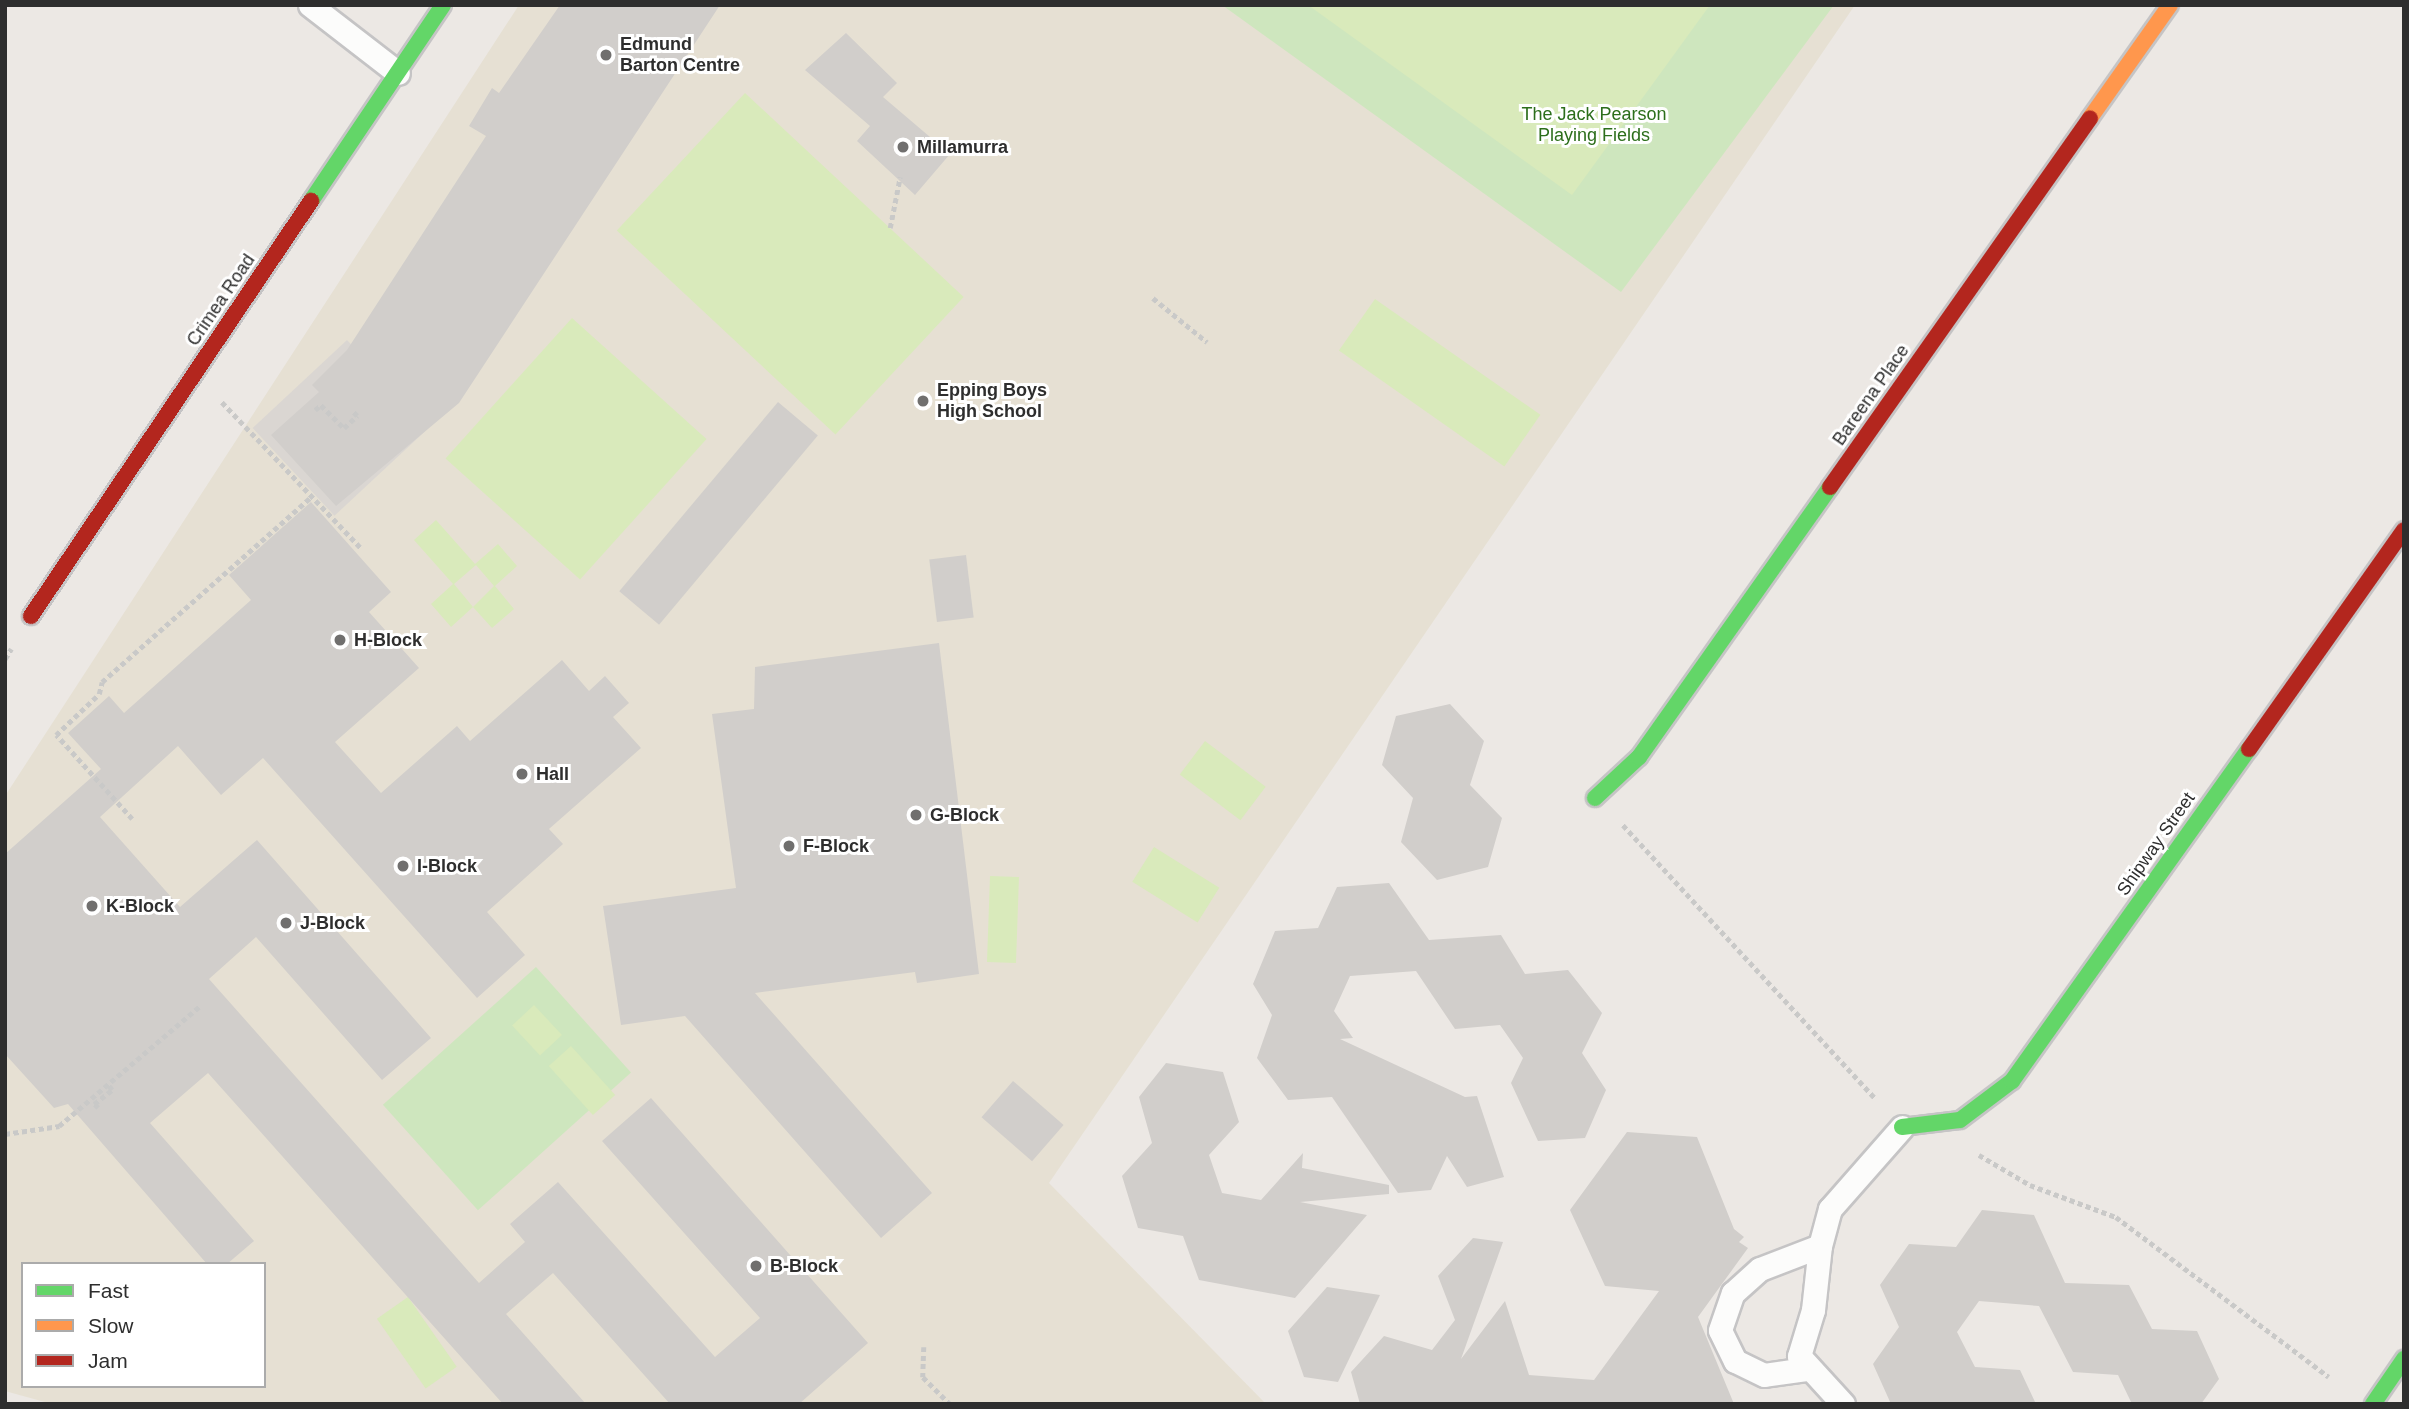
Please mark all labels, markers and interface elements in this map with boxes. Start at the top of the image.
place label: Edmund Barton Centre [620,34,740,76]
marker: Edmund Barton Centre [598,47,614,63]
park label: The Jack Pearson Playing Fields [1521,104,1667,146]
place label: Millamurra [917,136,1008,158]
marker: Millamurra [895,139,911,155]
street label: Crimea Road [182,250,260,350]
street label: Bareena Place [1828,340,1914,450]
place label: Epping Boys High School [937,380,1047,422]
marker: Epping Boys High School [915,393,931,409]
place label: H-Block [354,629,422,651]
marker: H-Block [332,632,348,648]
place label: Hall [536,763,569,785]
marker: Hall [514,766,530,782]
street label: Shipway Street [2112,788,2200,900]
place label: G-Block [930,804,999,826]
marker: G-Block [908,807,924,823]
place label: F-Block [803,835,869,857]
marker: F-Block [781,838,797,854]
place label: I-Block [417,855,477,877]
marker: I-Block [395,858,411,874]
place label: K-Block [106,895,174,917]
marker: K-Block [84,898,100,914]
place label: J-Block [300,912,365,934]
marker: J-Block [278,915,294,931]
place label: B-Block [770,1255,838,1277]
marker: B-Block [748,1258,764,1274]
legend [21,1262,266,1388]
text: Fast [88,1279,129,1302]
text: Slow [88,1314,134,1337]
text: Jam [88,1349,128,1372]

